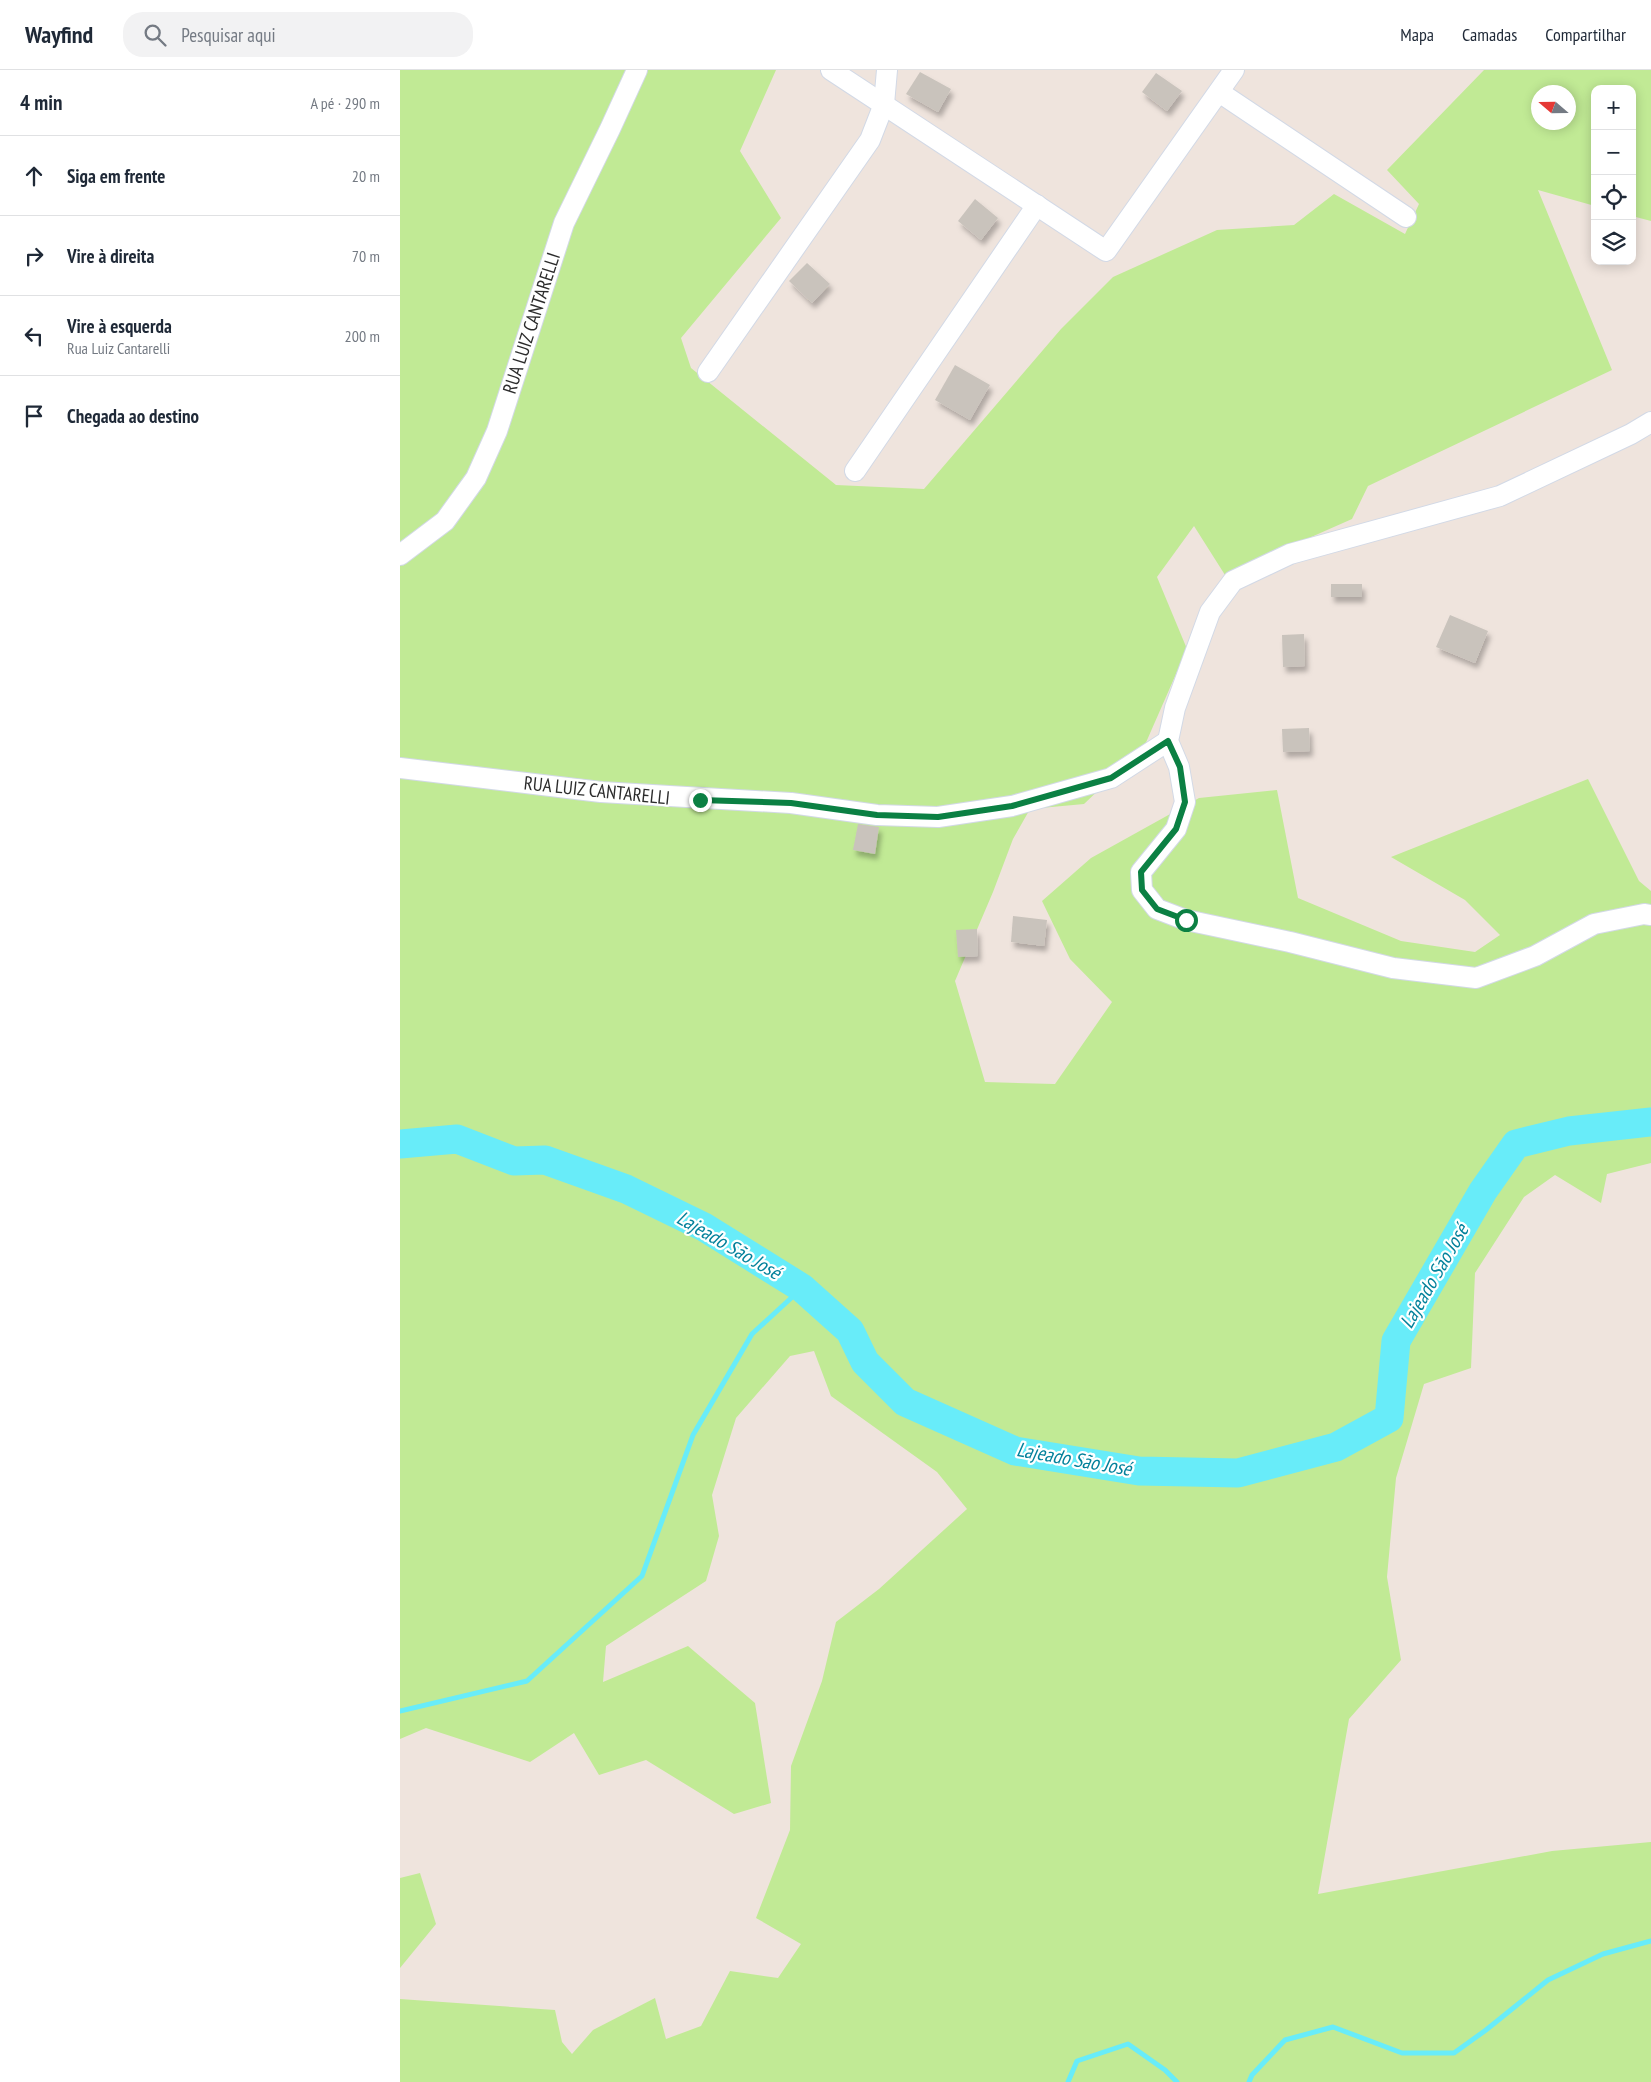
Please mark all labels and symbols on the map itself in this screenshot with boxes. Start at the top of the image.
north arrow [1531,85,1576,130]
street label: RUA LUIZ CANTARELLI [497,250,565,396]
street label: RUA LUIZ CANTARELLI [523,770,671,810]
route end [689,789,712,812]
route start [1175,909,1198,932]
water label: Lajeado São José [672,1205,787,1286]
water label: Lajeado São José [1394,1218,1475,1333]
water label: Lajeado São José [1015,1436,1135,1482]

